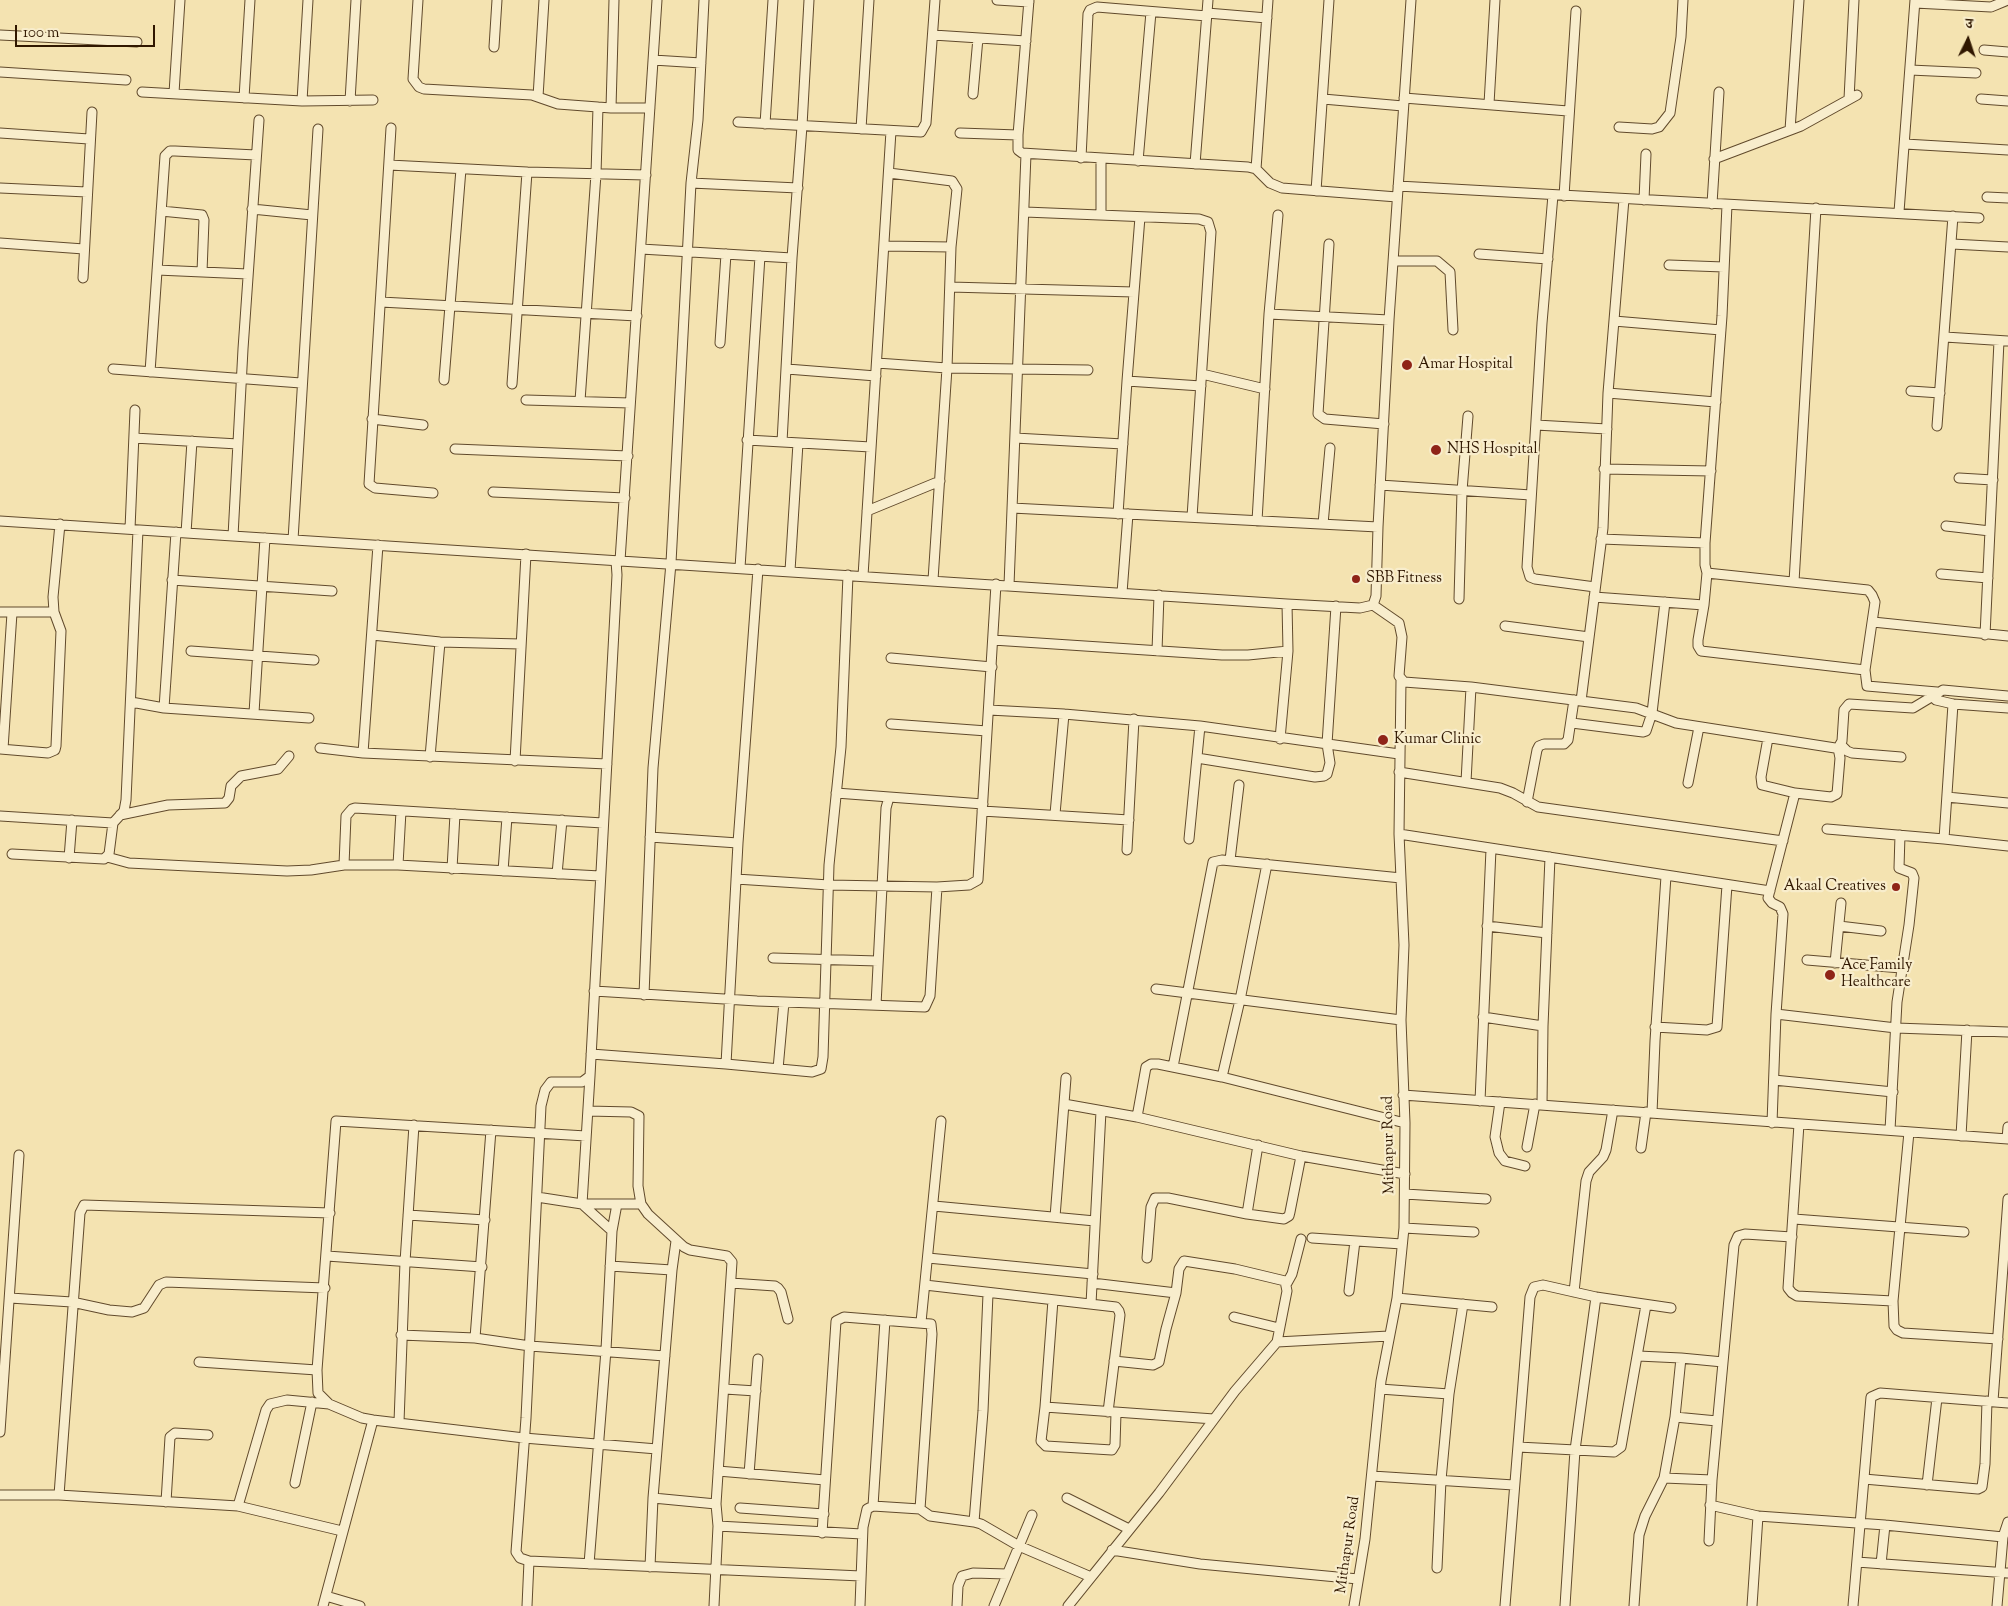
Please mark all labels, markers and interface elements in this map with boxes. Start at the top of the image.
scale bar [18,15,158,47]
north arrow [1943,15,1993,65]
text: उ [1965,15,1973,35]
text: 100 m [23,23,59,44]
place label: Amar Hospital [1418,356,1513,374]
marker: Amar Hospital [1400,358,1414,372]
place label: NHS Hospital [1447,441,1538,459]
marker: NHS Hospital [1429,443,1443,457]
place label: SBB Fitness [1366,570,1442,588]
marker: SBB Fitness [1350,573,1362,585]
place label: Kumar Clinic [1394,731,1481,749]
marker: Kumar Clinic [1376,733,1390,747]
place label: Akaal Creatives [1784,878,1886,896]
marker: Akaal Creatives [1890,881,1902,893]
place label: Ace Family Healthcare [1841,957,1913,992]
marker: Ace Family Healthcare [1823,968,1837,982]
street label: Mithapur Road [1380,1096,1400,1194]
street label: Mithapur Road [1333,1495,1365,1595]

